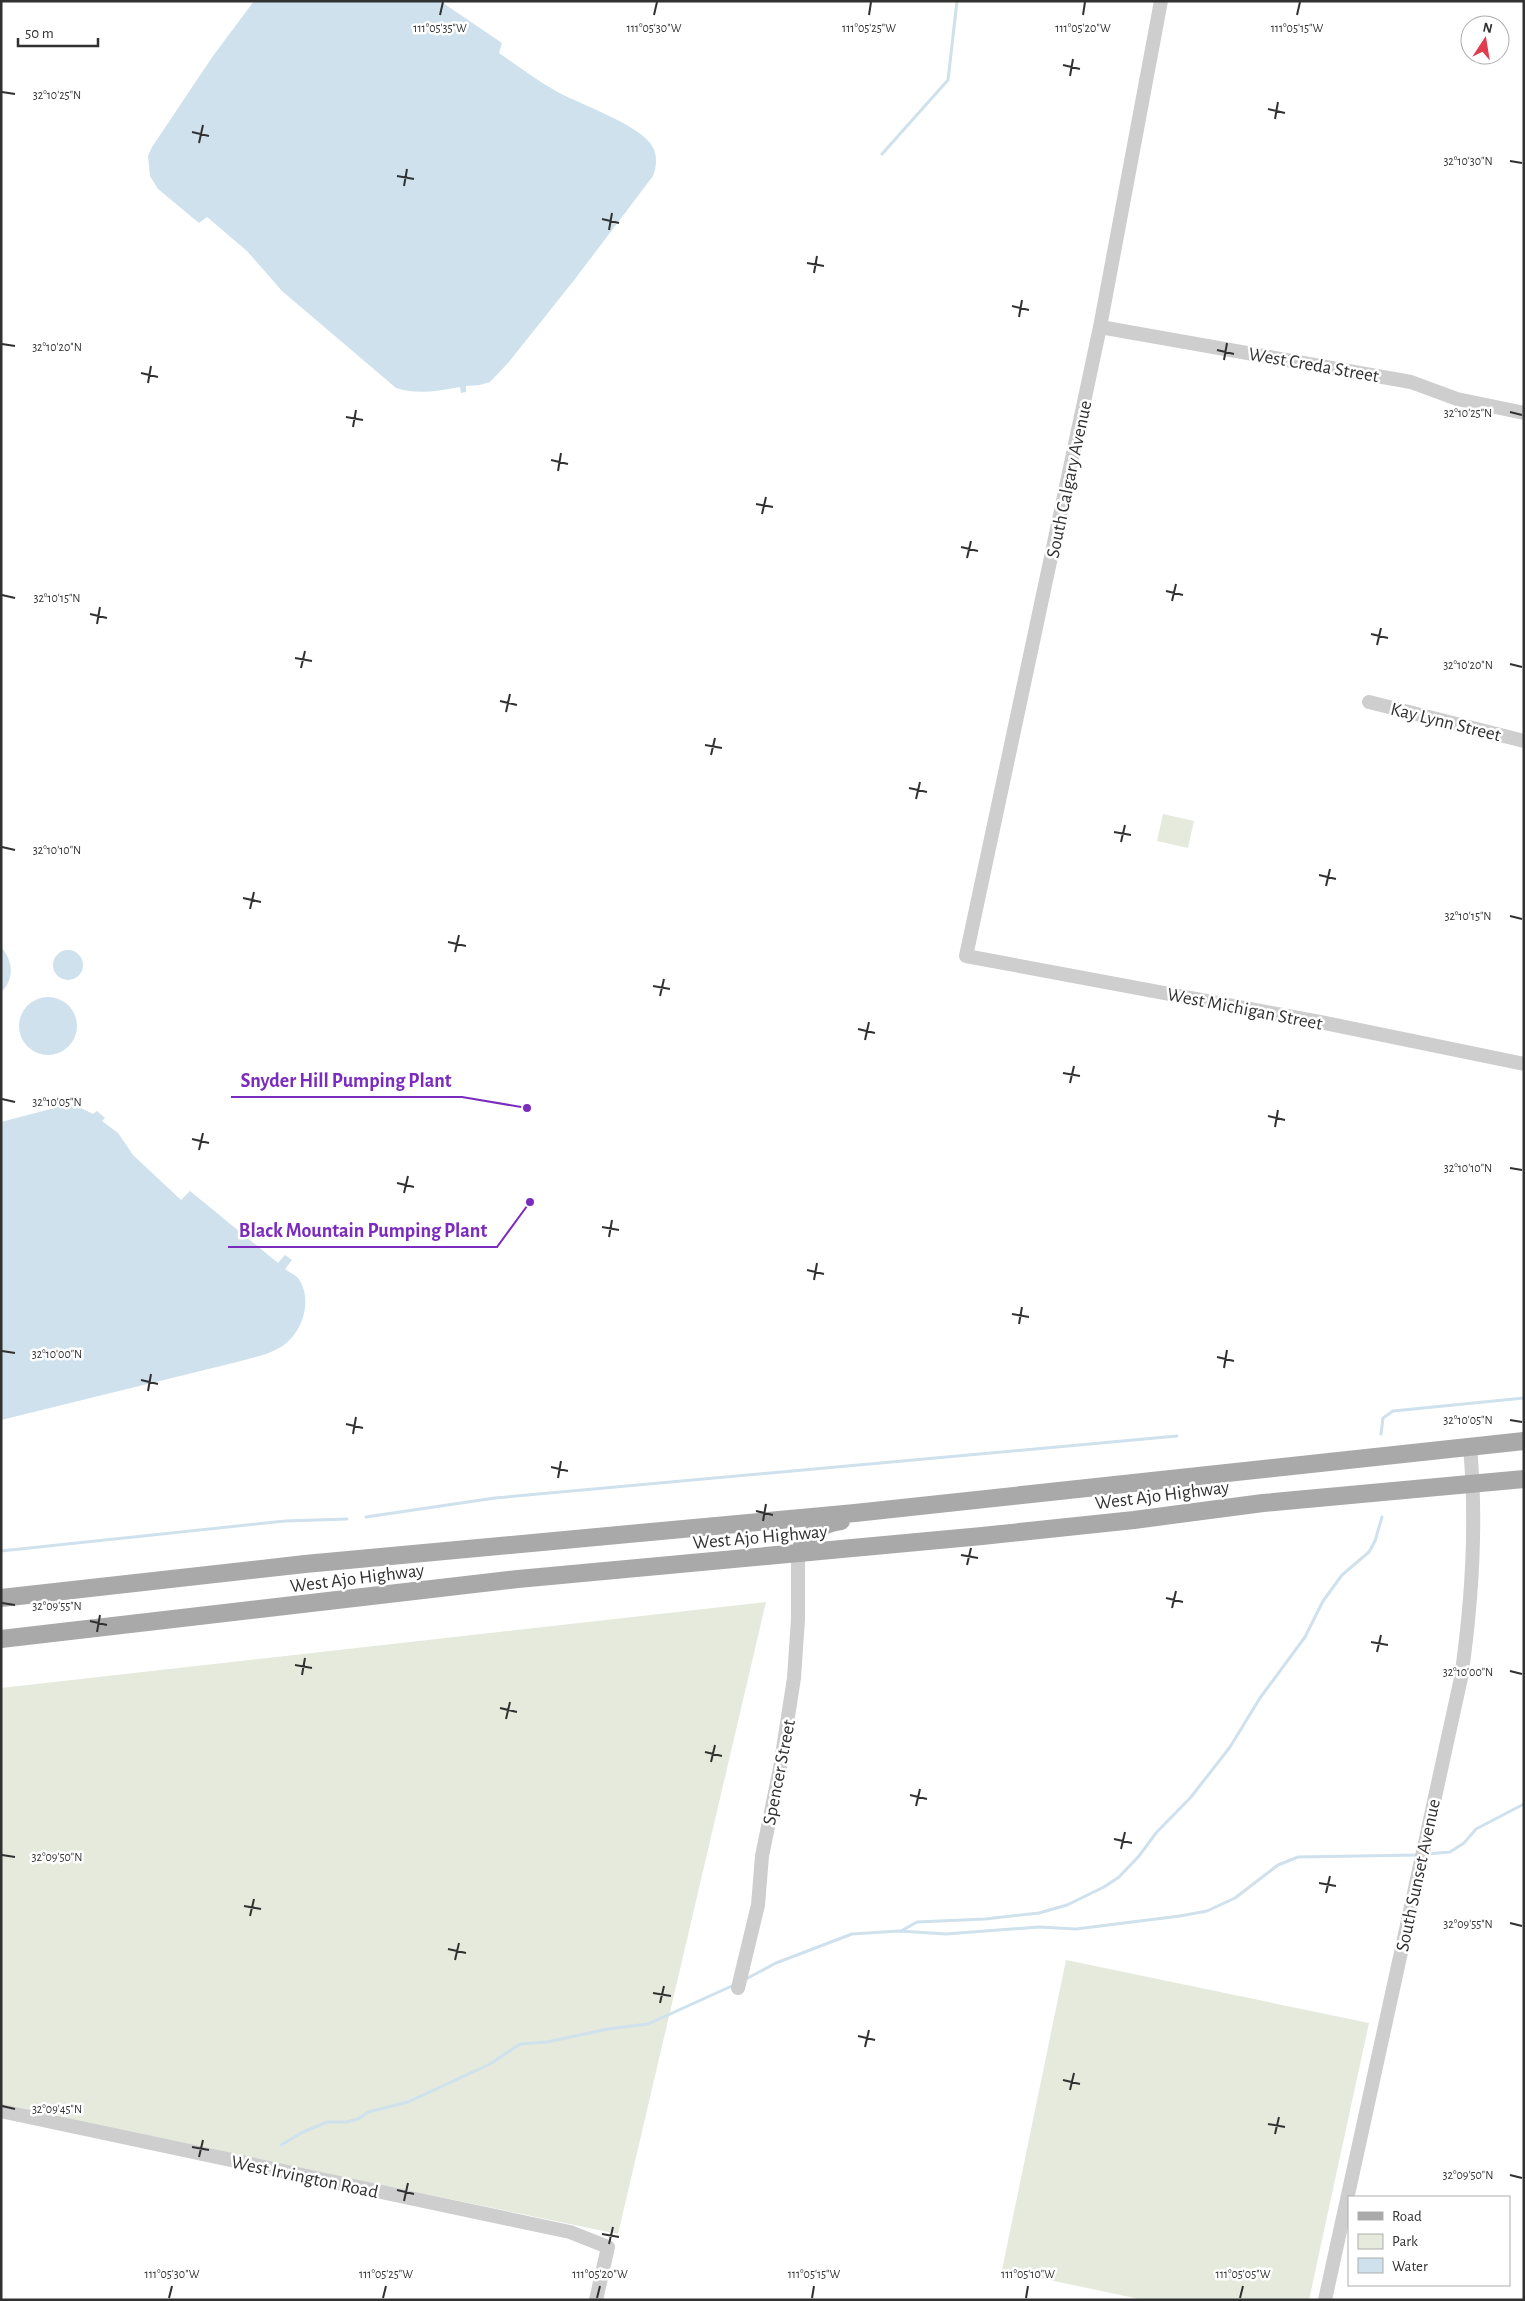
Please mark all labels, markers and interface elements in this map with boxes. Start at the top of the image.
scale bar [18,15,98,47]
north arrow [1460,15,1510,65]
text: N [1481,20,1494,36]
text: 111°05'35"W [413,22,467,34]
text: 111°05'30"W [627,22,682,34]
text: 111°05'25"W [842,22,896,34]
text: 111°05'20"W [1055,22,1111,34]
text: 111°05'15"W [1271,22,1324,34]
text: 50 m [25,26,54,41]
text: 32°10'25"N [33,89,81,101]
text: 32°10'30"N [1443,155,1493,167]
text: 32°10'20"N [32,341,82,353]
street label: West Creda Street [1247,345,1380,386]
street label: South Calgary Avenue [1043,399,1095,560]
text: 32°10'25"N [1444,407,1492,419]
text: 32°10'15"N [33,592,81,604]
text: 32°10'20"N [1443,659,1493,671]
street label: Kay Lynn Street [1389,700,1503,745]
text: 32°10'10"N [33,844,81,856]
text: 32°10'15"N [1444,910,1492,922]
street label: West Michigan Street [1165,985,1324,1034]
callout: Snyder Hill Pumping Plant [231,1062,462,1097]
text: Snyder Hill Pumping Plant [240,1071,452,1091]
text: 32°10'05"N [32,1096,82,1108]
text: 32°10'10"N [1444,1162,1492,1174]
callout: Black Mountain Pumping Plant [228,1212,497,1247]
text: Black Mountain Pumping Plant [239,1221,487,1241]
text: 32°10'00"N [32,1348,82,1360]
text: 32°10'05"N [1443,1414,1493,1426]
street label: West Ajo Highway [1094,1478,1230,1513]
street label: West Ajo Highway [692,1522,828,1553]
street label: West Ajo Highway [289,1561,425,1596]
text: 32°09'55"N [32,1600,82,1612]
text: 32°10'00"N [1443,1666,1493,1678]
street label: Spencer Street [760,1718,799,1827]
street label: South Sunset Avenue [1393,1797,1444,1953]
text: 32°09'50"N [32,1851,82,1863]
text: 32°09'55"N [1443,1918,1493,1930]
text: 32°09'45"N [32,2103,82,2115]
street label: West Irvington Road [229,2153,380,2202]
text: 32°09'50"N [1443,2169,1493,2181]
legend [1348,2196,1510,2286]
text: Road [1392,2209,1422,2224]
text: Park [1392,2234,1418,2249]
text: Water [1392,2259,1428,2274]
text: 111°05'30"W [145,2268,200,2280]
text: 111°05'25"W [359,2268,413,2280]
text: 111°05'20"W [572,2268,628,2280]
text: 111°05'15"W [788,2268,841,2280]
text: 111°05'10"W [1001,2268,1055,2280]
text: 111°05'05"W [1216,2268,1271,2280]

